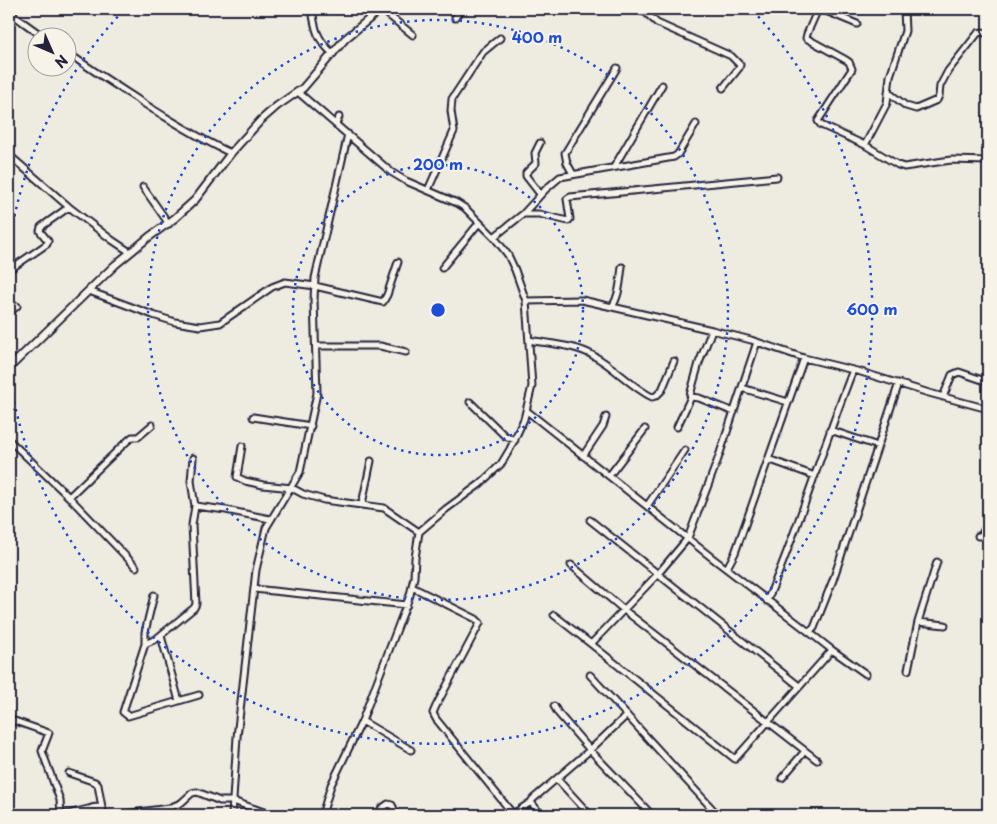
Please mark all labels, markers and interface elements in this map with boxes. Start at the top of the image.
text: 400 m [512,25,562,48]
north arrow [28,28,78,78]
text: N [50,50,73,73]
text: 200 m [413,152,463,175]
text: 600 m [846,297,898,320]
centre of rings [429,301,447,319]

